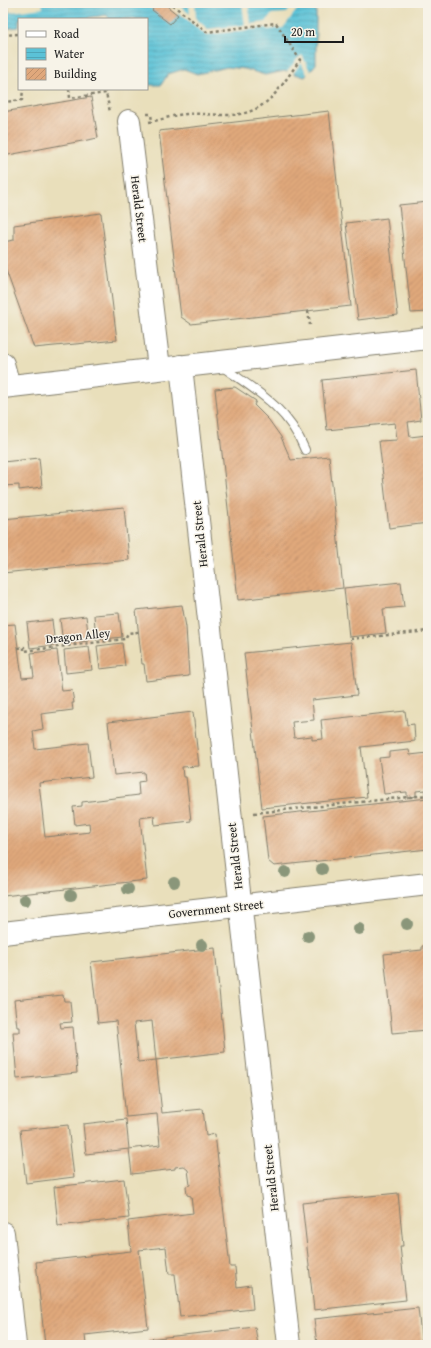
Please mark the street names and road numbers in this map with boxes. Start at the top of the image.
street label: Herald Street [127,175,152,244]
street label: Herald Street [187,499,211,568]
street label: Dragon Alley [45,624,111,647]
street label: Herald Street [222,821,246,890]
street label: Government Street [168,895,265,922]
street label: Herald Street [258,1143,282,1212]

